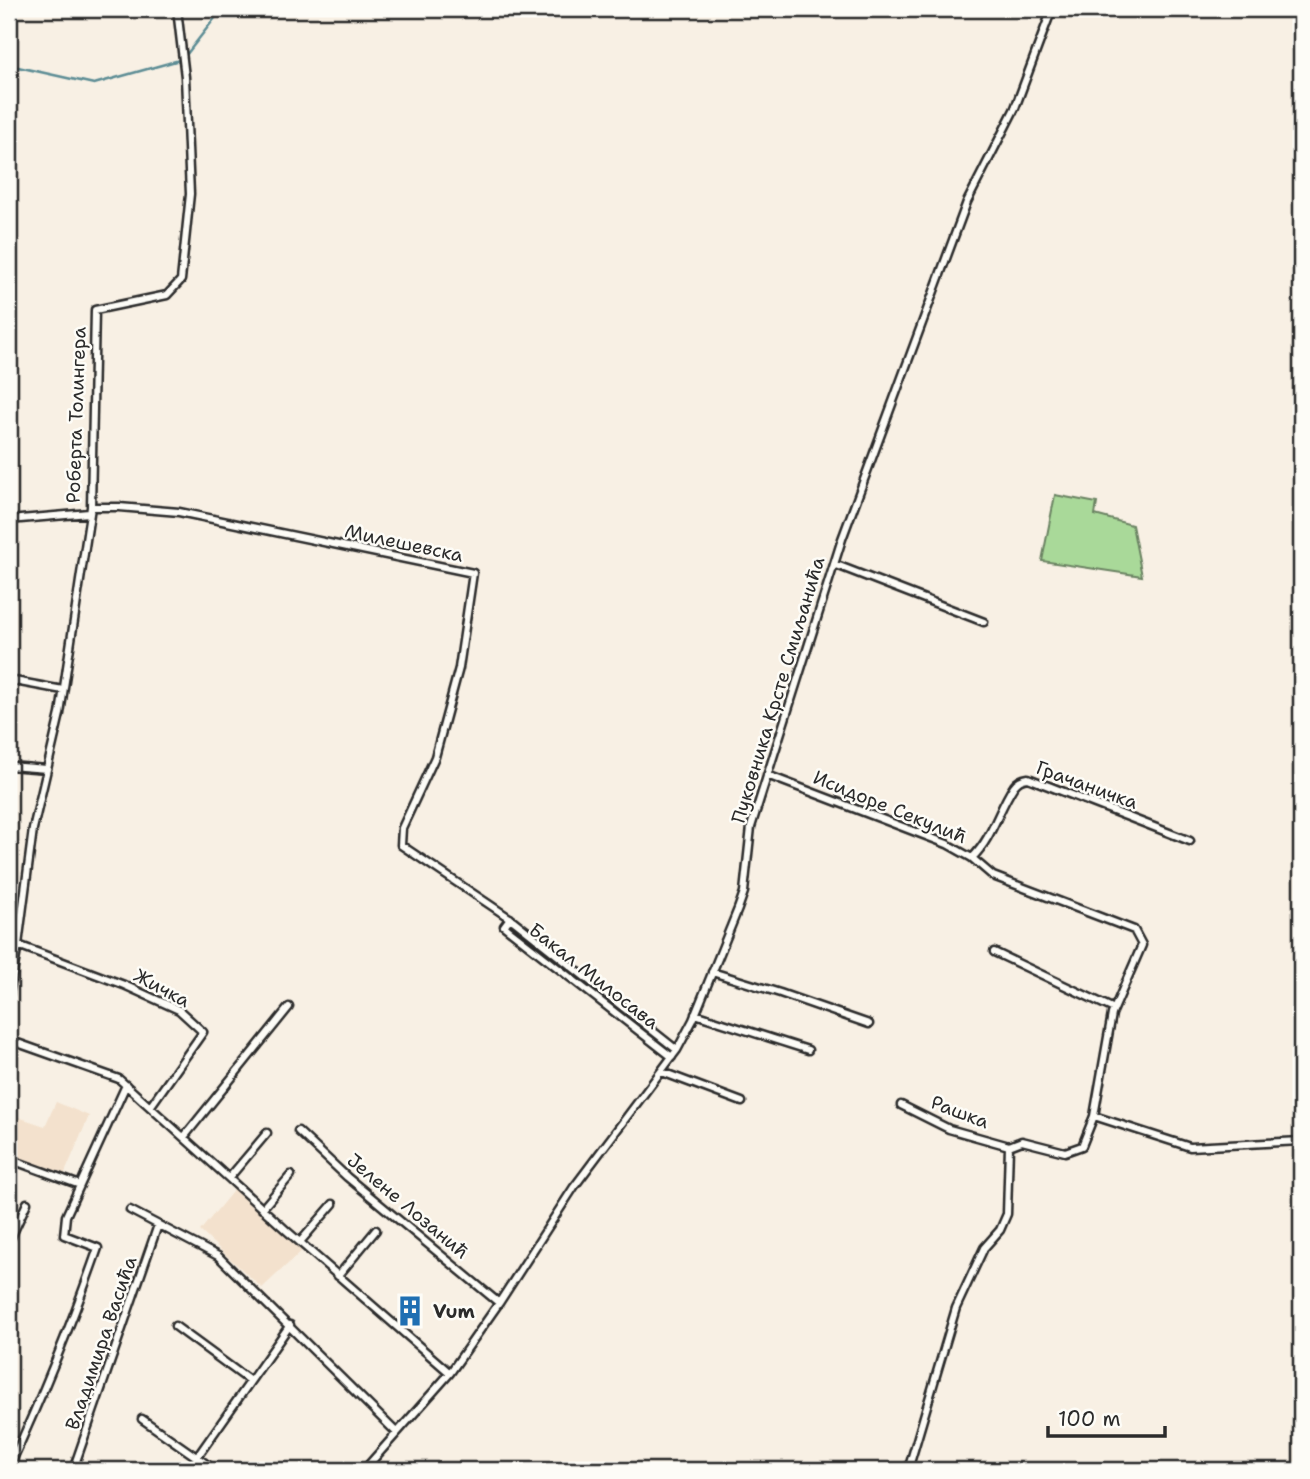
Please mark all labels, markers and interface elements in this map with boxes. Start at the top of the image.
street label: Роберта Толингера [60,326,92,504]
street label: Милешевска [342,518,466,568]
street label: Пуковника Крсте Смиљанића [726,554,831,826]
street label: Грачаничка [1033,755,1142,815]
street label: Исидоре Секулић [809,765,971,849]
street label: Бакал Милосава [524,917,664,1035]
street label: Жичка [130,963,195,1013]
street label: Рашка [927,1090,993,1135]
street label: Јелене Лозанић [342,1148,474,1264]
street label: Владимира Васића [60,1253,142,1433]
building icon: Vum [393,1294,427,1328]
place label: Vum [433,1299,475,1324]
scale bar [1048,1395,1165,1439]
text: 100 m [1058,1405,1121,1433]

